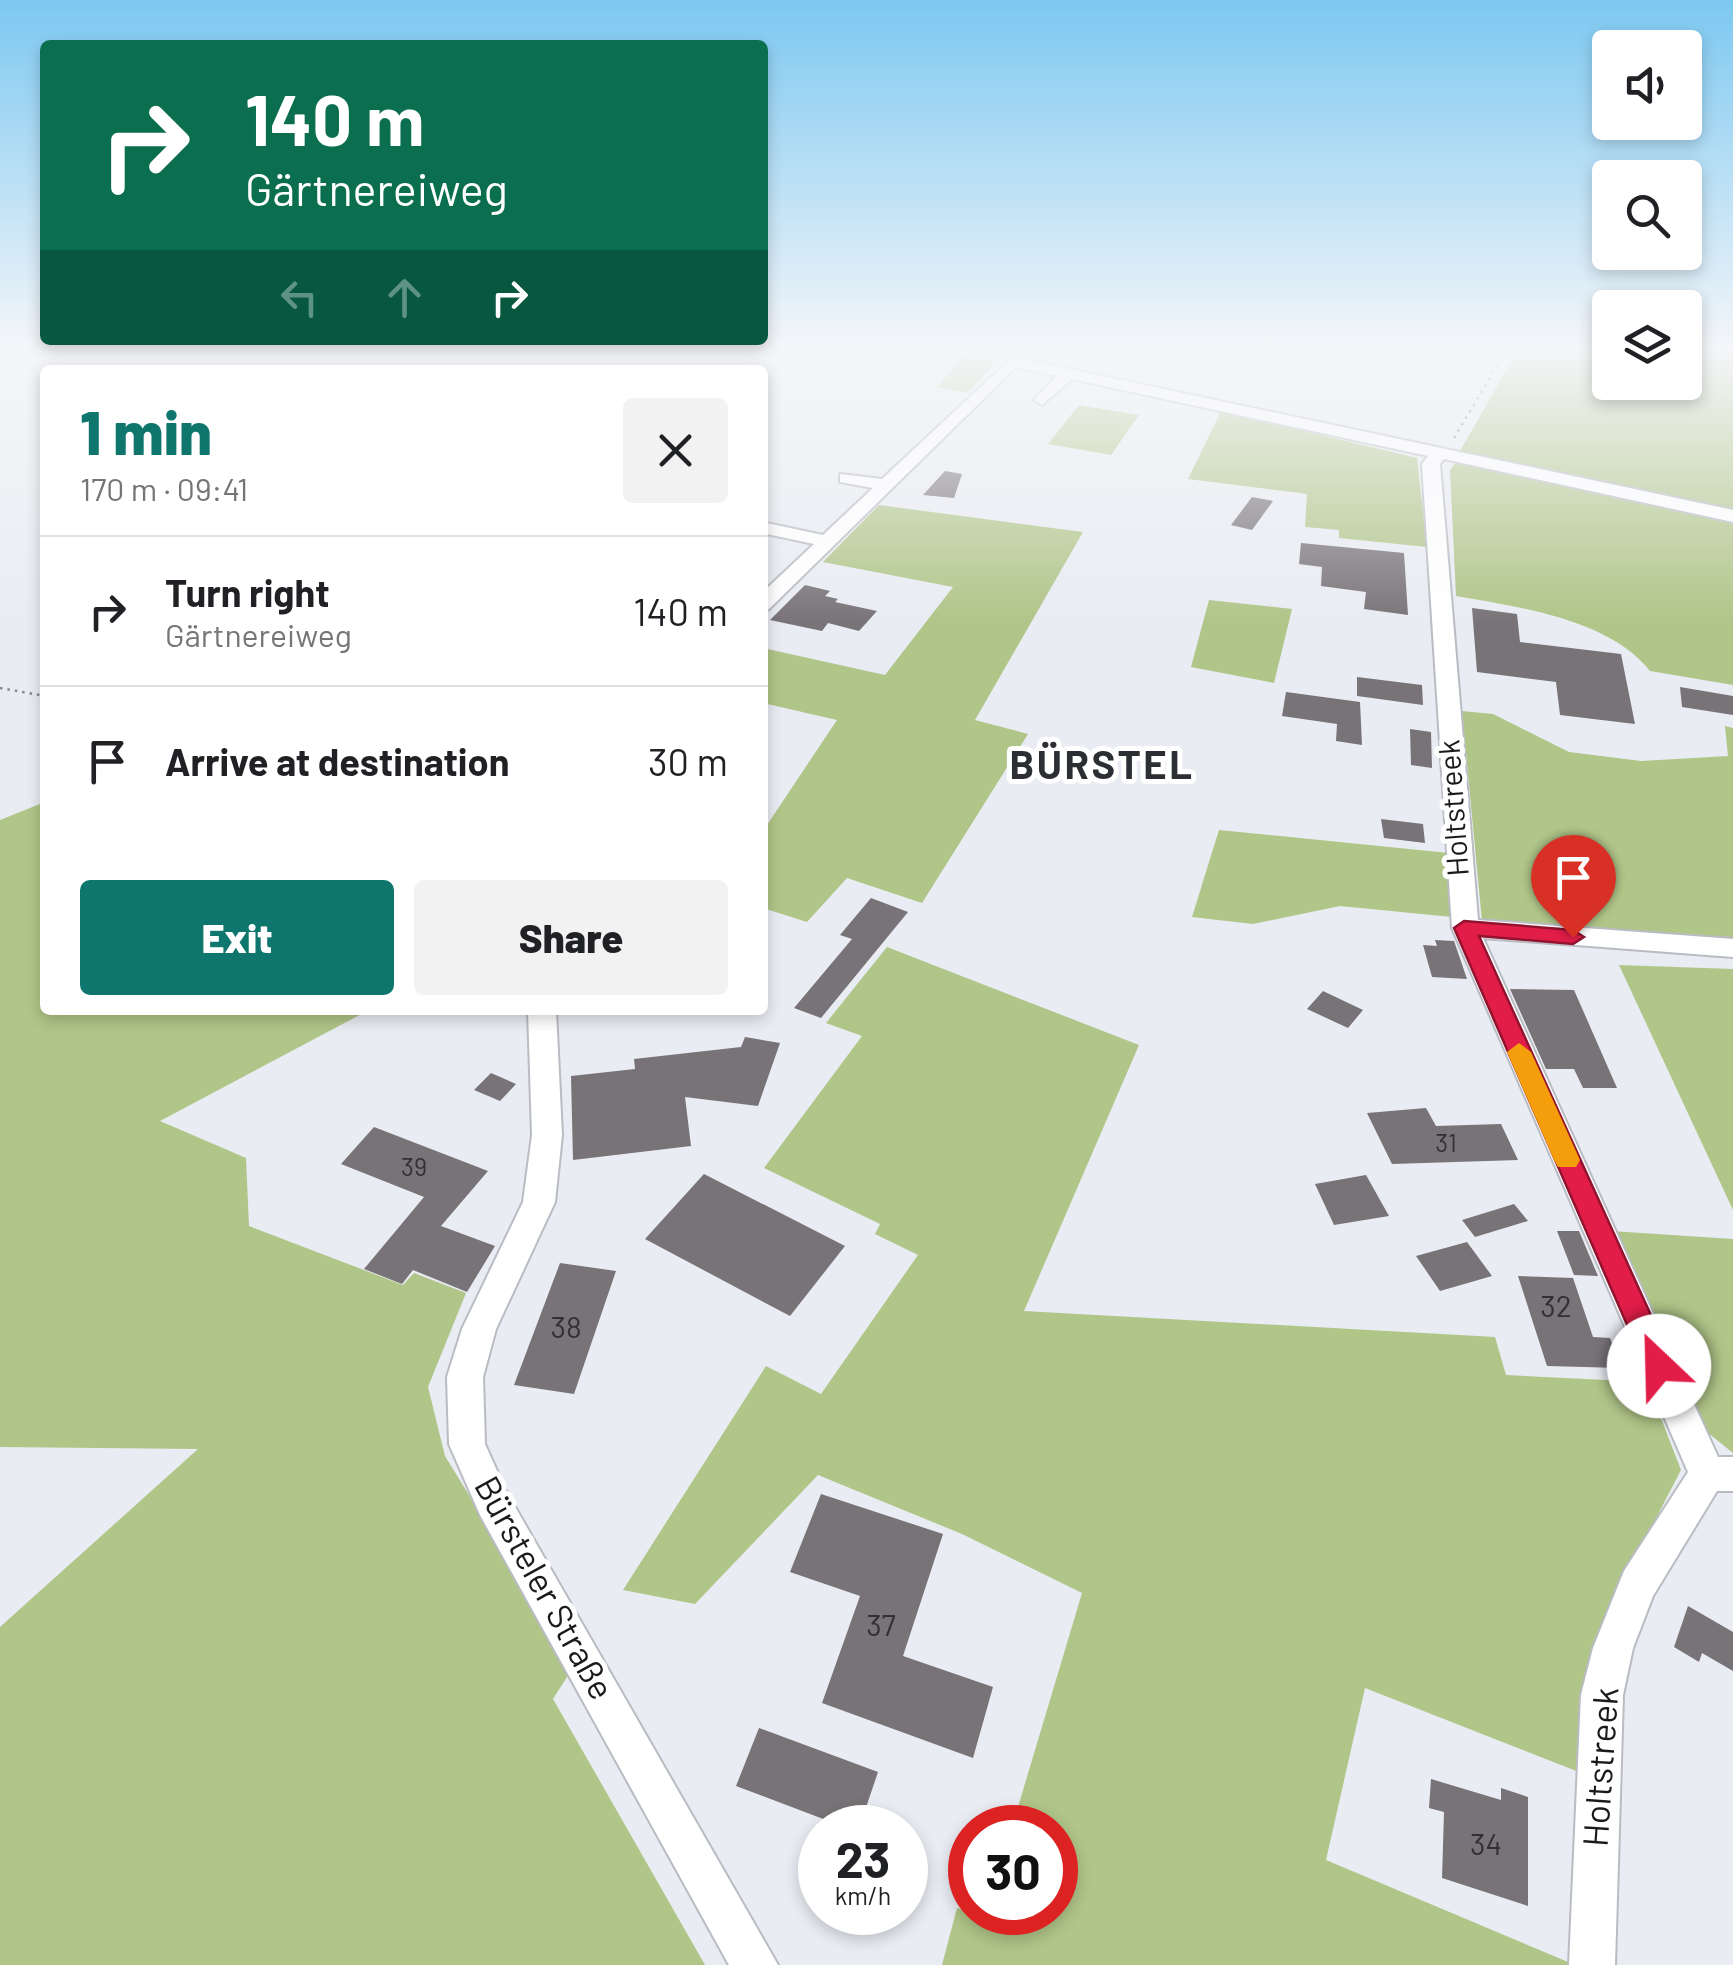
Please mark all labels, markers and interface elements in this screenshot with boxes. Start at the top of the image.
map controls [1592,30,1702,400]
button: sound [1592,30,1702,140]
text: 140 m [245,76,424,160]
icon: right [80,80,210,210]
button: search [1592,160,1702,270]
text: Gärtnereiweg [245,161,508,215]
icon: left [272,270,327,325]
icon: ahead [377,270,432,325]
icon: right [482,270,537,325]
button: layers [1592,290,1702,400]
text: 1 min [80,395,212,467]
button: close [623,398,728,503]
text: 170 m · 09:41 [80,469,248,507]
text: Turn right [165,569,330,615]
icon: right [80,584,135,639]
text: 140 m [633,588,728,634]
text: Gärtnereiweg [165,615,352,653]
icon: arrive [80,734,135,789]
text: Arrive at destination [165,738,510,784]
text: 30 m [648,738,728,784]
district label: BÜRSTEL [1009,739,1195,787]
street label: Holtstreek [1429,739,1475,878]
pin [1531,835,1616,938]
icon: arrive [1546,850,1601,905]
button: Exit [80,880,394,995]
button: Share [414,880,728,995]
house number: 31 [1435,1127,1457,1157]
house number: 39 [401,1151,427,1181]
house number: 32 [1540,1287,1572,1323]
house number: 38 [550,1308,582,1344]
position arrow [1607,1314,1711,1418]
street label: Bürsteler Straße [467,1468,624,1706]
house number: 37 [866,1606,896,1642]
street label: Holtstreek [1572,1686,1626,1848]
speed limit sign: 30 [948,1805,1078,1935]
house number: 34 [1470,1825,1502,1861]
text: 23 [836,1828,890,1888]
text: km/h [835,1880,891,1910]

